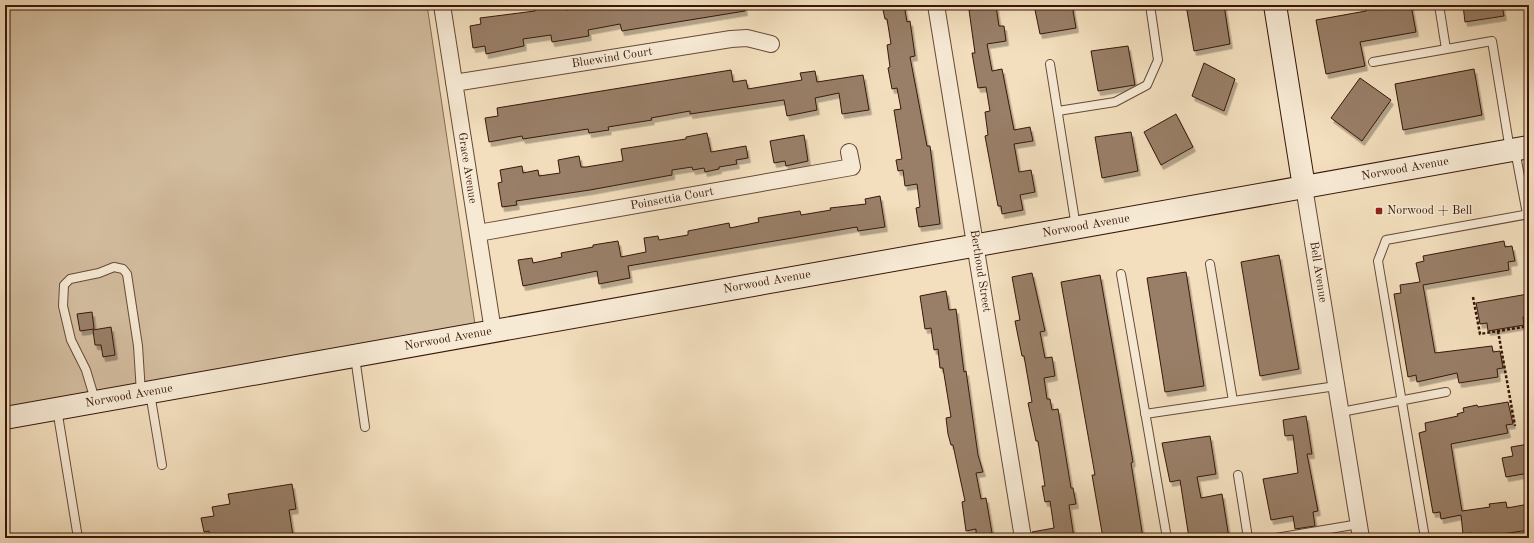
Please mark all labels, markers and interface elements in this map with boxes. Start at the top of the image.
street label: Bluewind Court [571,46,653,70]
street label: Grace Avenue [455,132,479,205]
street label: Norwood Avenue [1360,155,1450,183]
street label: Poinsettia Court [629,186,715,212]
place label: Norwood + Bell [1387,205,1472,217]
marker: Norwood + Bell [1374,206,1384,216]
street label: Norwood Avenue [1041,212,1131,240]
street label: Berthoud Street [968,229,992,313]
street label: Bell Avenue [1307,241,1329,304]
street label: Norwood Avenue [722,268,812,296]
street label: Norwood Avenue [403,325,493,353]
street label: Norwood Avenue [84,382,174,410]

